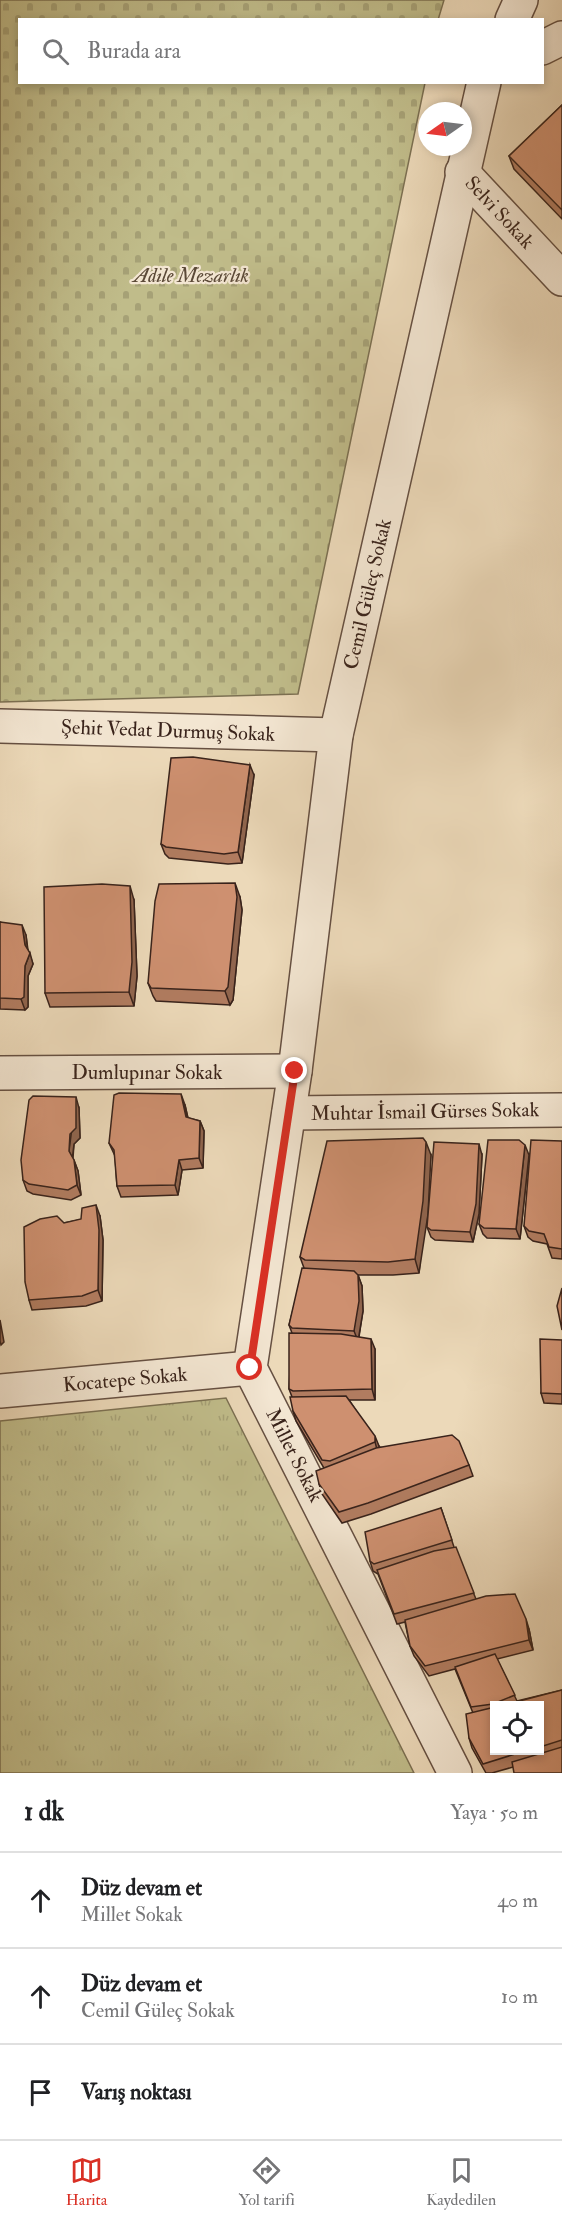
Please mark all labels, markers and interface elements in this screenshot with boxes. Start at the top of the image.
search box [18,18,544,84]
icon: search [39,35,72,68]
text: Burada ara [87,37,181,65]
north arrow [418,102,472,156]
street label: Selvi Sokak [460,171,540,254]
park label: Adile Mezarlık [131,263,249,288]
street label: Cemil Güleç Sokak [338,516,397,672]
street label: Şehit Vedat Durmuş Sokak [60,714,276,747]
route end [281,1057,307,1083]
street label: Dumlupınar Sokak [71,1060,223,1086]
street label: Muhtar İsmail Gürses Sokak [311,1097,540,1126]
route start [236,1354,262,1380]
street label: Kocatepe Sokak [62,1362,189,1398]
street label: Millet Sokak [260,1404,329,1507]
map controls [490,1701,544,1755]
button: locate [490,1701,544,1755]
text: 1 dk [24,1796,64,1828]
text: Yaya · 50 m [450,1800,538,1825]
text: Düz devam et [81,1874,202,1902]
icon: ahead [24,1884,57,1917]
text: 40 m [497,1888,538,1913]
text: Millet Sokak [81,1902,183,1927]
text: Düz devam et [81,1970,202,1998]
icon: ahead [24,1980,57,2013]
text: 10 m [501,1984,538,2009]
text: Cemil Güleç Sokak [81,1998,235,2023]
icon: arrive [24,2076,57,2109]
text: Varış noktası [81,2078,192,2106]
tab: Harita [66,2154,107,2210]
tab: Yol tarifi [239,2154,295,2210]
tab: Kaydedilen [426,2154,496,2210]

